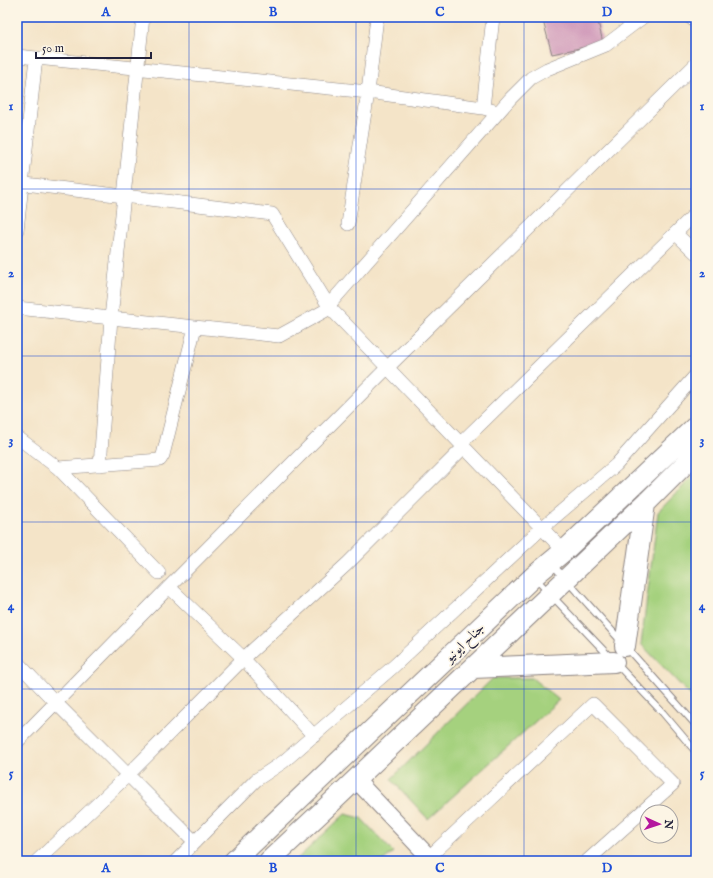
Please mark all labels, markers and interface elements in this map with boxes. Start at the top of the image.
text: A [101,4,112,21]
text: B [269,4,278,21]
text: C [435,4,445,21]
text: D [602,4,613,21]
scale bar [36,34,151,60]
text: 50 m [42,41,64,56]
text: 1 [9,98,14,115]
text: 1 [700,98,705,115]
text: 2 [8,265,14,282]
text: 2 [699,265,705,282]
text: 3 [9,432,14,449]
text: 3 [700,432,705,449]
text: 4 [8,598,15,615]
text: 4 [699,598,706,615]
street label: جناح ایونیو [439,619,491,670]
text: 5 [9,765,14,782]
text: 5 [700,765,705,782]
north arrow [639,804,679,844]
text: N [661,818,675,830]
text: A [101,860,112,877]
text: B [269,860,278,877]
text: C [435,860,445,877]
text: D [602,860,613,877]

